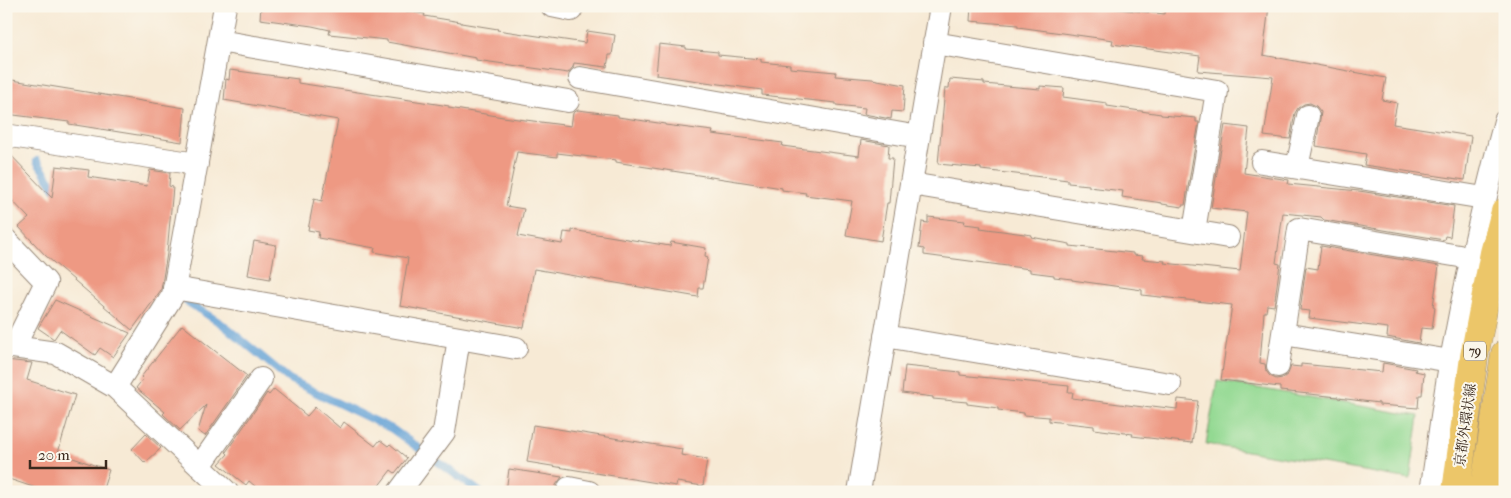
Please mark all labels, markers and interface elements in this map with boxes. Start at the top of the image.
road number: 79 [1464,342,1486,361]
street label: 京都外環状線 [1451,382,1480,468]
scale bar [30,438,106,470]
text: 20 m [38,446,70,464]

